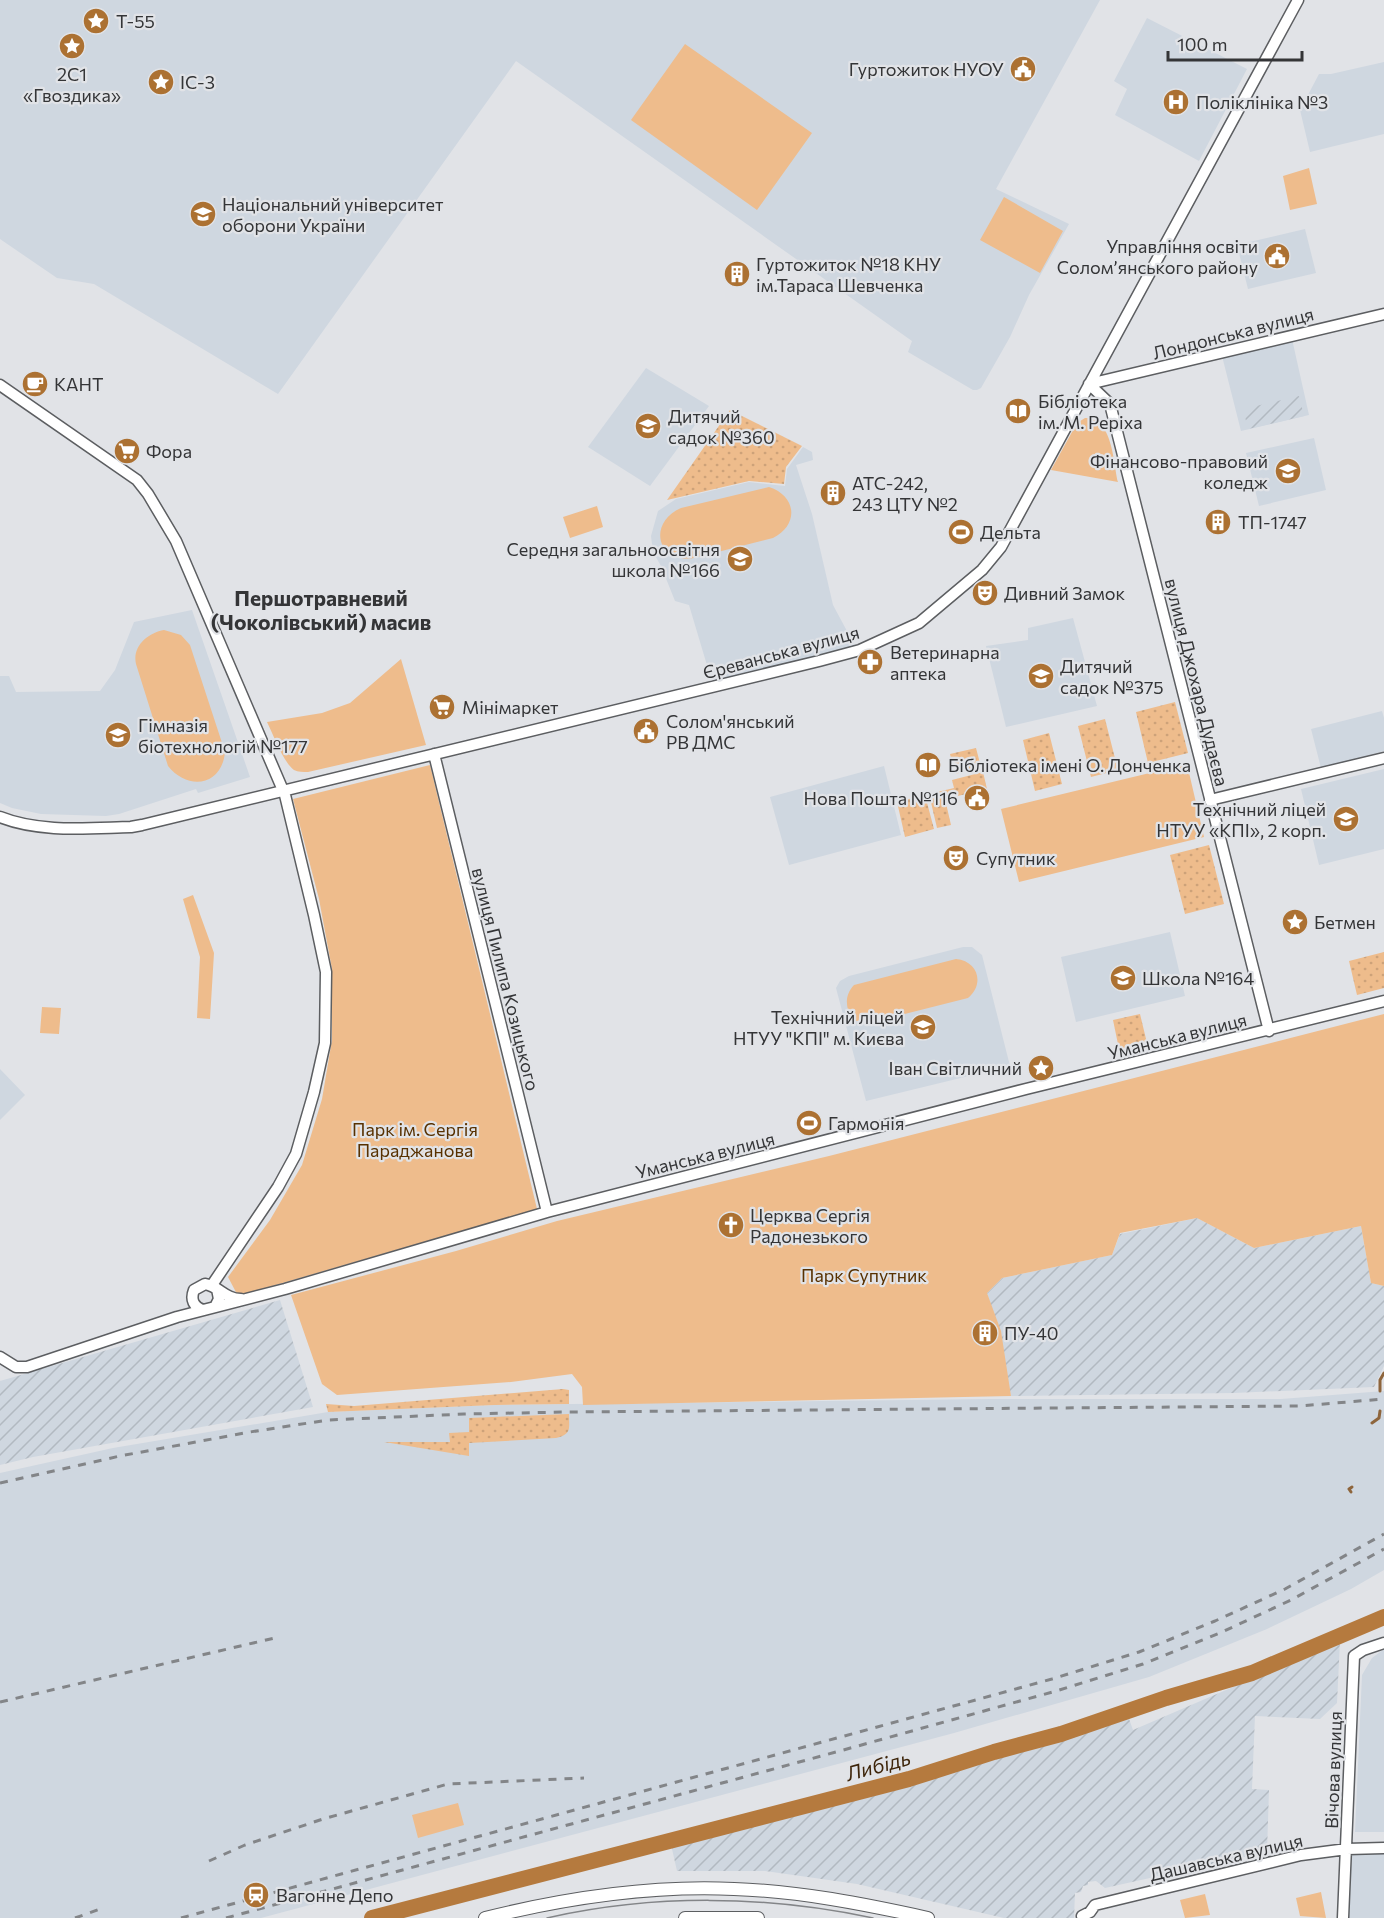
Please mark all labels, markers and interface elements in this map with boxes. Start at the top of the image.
place icon: Т-55 [81,6,111,36]
place label: Т-55 [116,10,155,32]
scale bar [1168,24,1302,62]
place icon: 2С1 «Гвоздика» [57,31,87,61]
text: 100 m [1177,33,1227,55]
public building icon: Гуртожиток НУОУ [1008,54,1038,84]
place label: Гуртожиток НУОУ [849,58,1004,80]
place label: 2С1 «Гвоздика» [23,63,121,106]
place icon: ІС-3 [146,67,176,97]
place label: ІС-3 [180,71,215,93]
hospital icon: Поліклініка №3 [1161,87,1191,117]
place label: Поліклініка №3 [1196,91,1328,113]
place label: Національний університет оборони України [222,193,444,236]
school or university icon: Національний університет оборони України [188,199,218,229]
place label: Управління освіти Солом’янського району [1057,235,1258,278]
public building icon: Управління освіти Солом’янського району [1262,241,1292,271]
place label: Гуртожиток №18 КНУ ім.Тараса Шевченка [756,253,941,296]
building icon: Гуртожиток №18 КНУ ім.Тараса Шевченка [722,259,752,289]
street label: Лондонська вулиця [1150,302,1316,364]
cafe icon: КАНТ [20,369,50,399]
place label: КАНТ [54,373,104,395]
place label: Бібліотека ім. М. Реріха [1038,390,1143,433]
library icon: Бібліотека ім. М. Реріха [1003,396,1033,426]
place label: Дитячий садок №360 [668,405,775,448]
school or university icon: Дитячий садок №360 [633,411,663,441]
supermarket icon: Фора [112,436,142,466]
place label: Фора [146,440,192,462]
place label: Фінансово-правовий коледж [1090,450,1268,493]
school or university icon: Фінансово-правовий коледж [1273,456,1303,486]
place label: АТС-242, 243 ЦТУ №2 [852,472,958,515]
building icon: АТС-242, 243 ЦТУ №2 [818,478,848,508]
building icon: ТП-1747 [1203,507,1233,537]
place label: ТП-1747 [1238,511,1307,533]
sports icon: Дельта [946,517,976,547]
place label: Дельта [980,521,1041,543]
place label: Середня загальноосвітня школа №166 [507,538,720,581]
school or university icon: Середня загальноосвітня школа №166 [725,544,755,574]
street label: вулиця Джохара Дудаєва [1161,576,1233,788]
theatre icon: Дивний Замок [970,578,1000,608]
place label: Дивний Замок [1004,582,1125,604]
district label: Першотравневий (Чоколівський) масив [211,585,431,634]
street label: Єреванська вулиця [700,621,862,683]
place label: Ветеринарна аптека [890,641,1000,684]
pharmacy icon: Ветеринарна аптека [855,647,885,677]
place label: Дитячий садок №375 [1060,655,1164,698]
school or university icon: Дитячий садок №375 [1026,661,1056,691]
supermarket icon: Мінімаркет [427,692,457,722]
place label: Мінімаркет [462,696,559,718]
place label: Солом'янський РВ ДМС [666,710,795,753]
place label: Гімназія біотехнологій №177 [138,714,308,757]
public building icon: Солом'янський РВ ДМС [631,716,661,746]
school or university icon: Гімназія біотехнологій №177 [103,720,133,750]
library icon: Бібліотека імені О. Донченка [913,750,943,780]
place label: Бібліотека імені О. Донченка [948,754,1191,776]
public building icon: Нова Пошта №116 [962,783,992,813]
place label: Нова Пошта №116 [804,787,958,809]
place label: Технічний ліцей НТУУ «КПІ», 2 корп. [1156,798,1326,841]
school or university icon: Технічний ліцей НТУУ «КПІ», 2 корп. [1331,804,1361,834]
theatre icon: Супутник [941,843,971,873]
place label: Супутник [976,847,1056,869]
street label: вулиця Пилипа Козицького [468,865,544,1093]
place icon: Бетмен [1280,907,1310,937]
place label: Бетмен [1314,911,1376,933]
school or university icon: Школа №164 [1108,963,1138,993]
place label: Школа №164 [1142,967,1255,989]
place label: Технічний ліцей НТУУ "КПІ" м. Києва [733,1006,904,1049]
street label: Уманська вулиця [1105,1008,1249,1064]
school or university icon: Технічний ліцей НТУУ "КПІ" м. Києва [908,1012,938,1042]
place icon: Іван Світличний [1026,1053,1056,1083]
place label: Іван Світличний [889,1057,1022,1079]
sports icon: Гармонія [794,1108,824,1138]
place label: Гармонія [828,1112,904,1134]
park label: Парк ім. Сергія Параджанова [352,1118,478,1161]
street label: Уманська вулиця [633,1127,777,1183]
place label: Церква Сергія Радонезького [750,1204,870,1247]
church icon: Церква Сергія Радонезького [716,1210,746,1240]
park label: Парк Супутник [801,1264,927,1286]
building icon: ПУ-40 [970,1318,1000,1348]
place label: ПУ-40 [1004,1322,1059,1344]
street label: Вічова вулиця [1320,1711,1346,1829]
water label: Либідь [842,1745,913,1785]
street label: Дашавська вулиця [1147,1829,1305,1885]
station icon: Вагонне Депо [241,1880,271,1910]
place label: Вагонне Депо [276,1884,394,1906]

